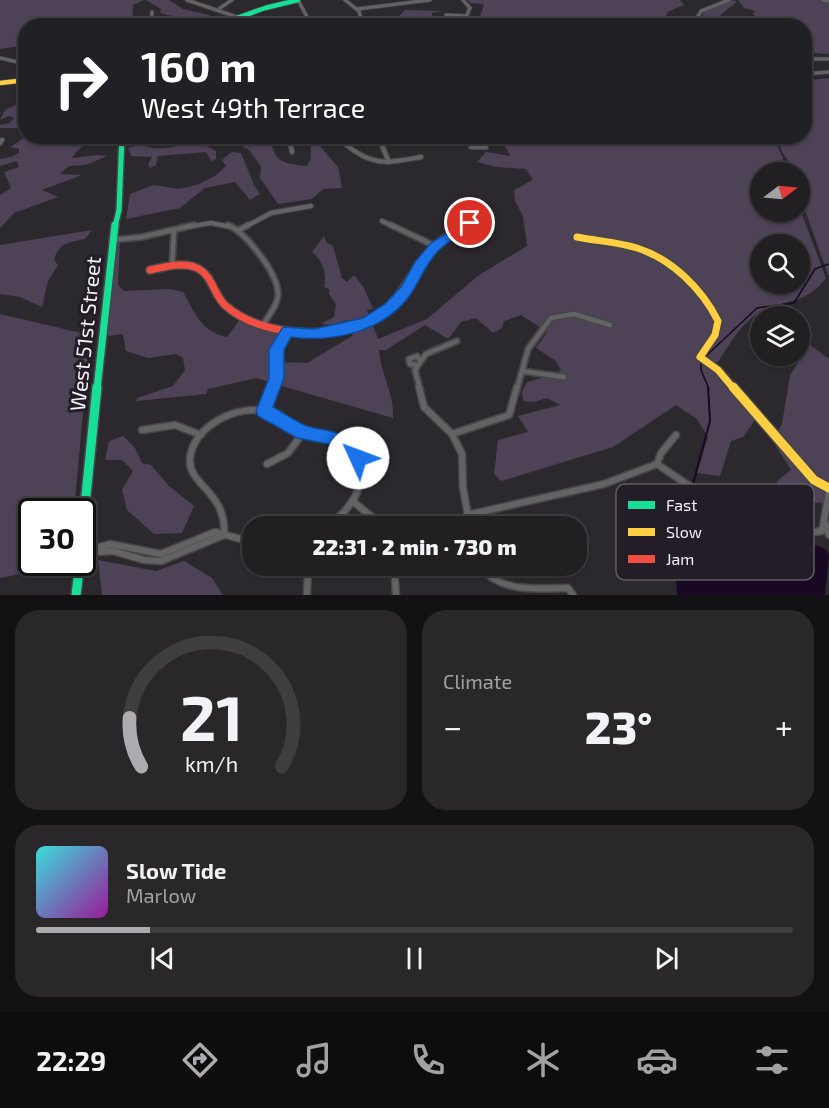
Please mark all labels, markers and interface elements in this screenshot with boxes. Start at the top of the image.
text: 160 m [141,40,257,90]
icon: right [42,42,120,120]
text: West 49th Terrace [141,91,365,123]
north arrow [750,162,810,222]
map controls [750,162,810,366]
pin [444,197,495,248]
icon: arrive [453,206,486,239]
button: search [750,234,810,294]
street label: West 51st Street [64,255,105,412]
button: layers [750,306,810,366]
position arrow [326,426,390,490]
legend [616,484,814,580]
text: Fast [666,495,697,514]
speed limit sign: 30 [18,498,96,576]
text: Slow [666,522,702,541]
text: 22:31 · 2 min · 730 m [312,533,517,559]
text: Jam [666,549,694,568]
text: Climate [443,669,512,693]
text: 21 [179,679,243,754]
text: 23° [585,699,652,753]
text: − [443,706,462,746]
text: + [775,706,793,746]
text: km/h [184,751,238,776]
text: Slow Tide [126,857,226,883]
text: Marlow [126,883,196,907]
icon: previous [146,942,179,975]
icon: pause [398,942,431,975]
icon: next [650,942,683,975]
icon: directions [179,1039,221,1081]
icon: music [293,1039,335,1081]
icon: phone [407,1039,449,1081]
icon: climate [522,1039,564,1081]
icon: car [636,1039,678,1081]
icon: filters [751,1039,793,1081]
text: 22:29 [36,1044,106,1076]

